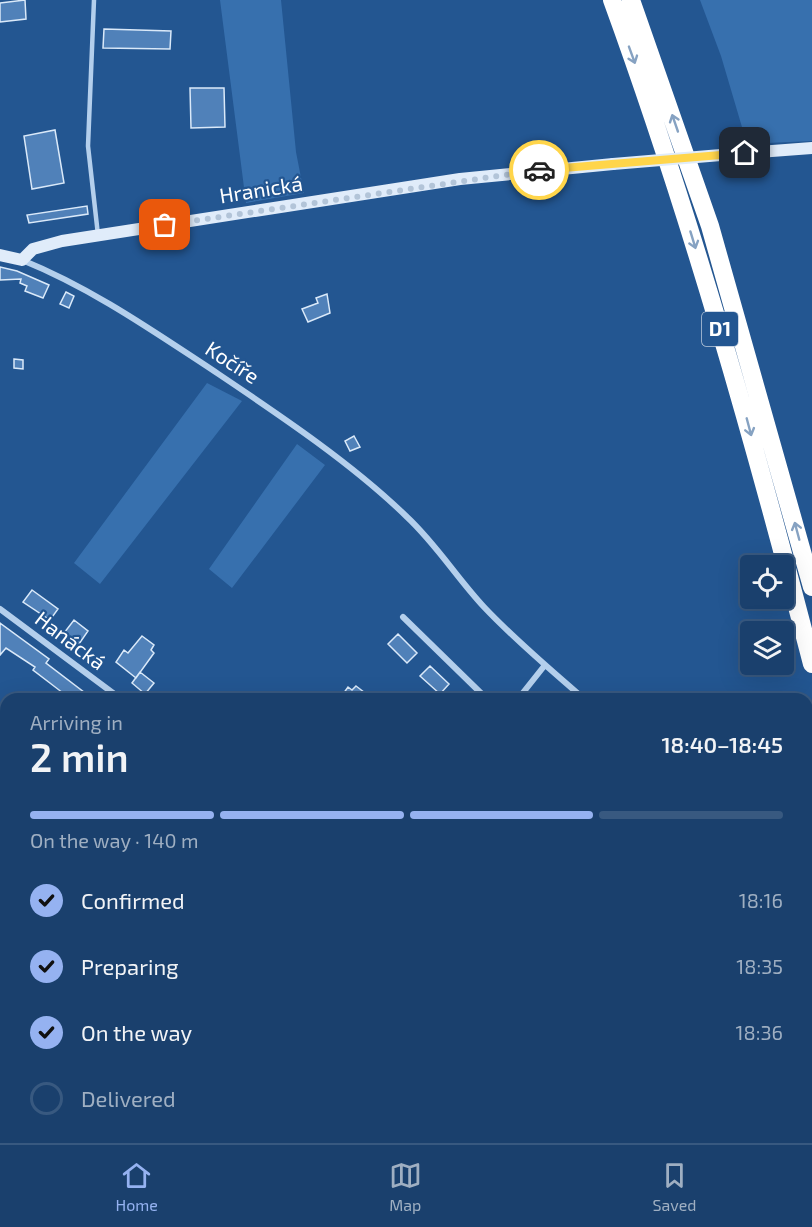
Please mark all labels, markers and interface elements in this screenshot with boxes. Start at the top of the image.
one-way arrow [627,45,638,64]
one-way arrow [669,114,680,132]
pin [719,127,770,178]
icon: home [728,136,761,169]
courier [509,140,569,200]
icon: car [523,154,556,187]
street label: Hranická [217,170,304,207]
pin [139,199,190,250]
icon: bag [148,208,181,241]
one-way arrow [688,230,699,249]
road number: D1 [702,312,738,346]
street label: Kočíře [201,335,264,388]
one-way arrow [744,417,755,436]
one-way arrow [791,521,803,540]
map controls [740,555,794,675]
button: locate [740,555,794,609]
street label: Hanácká [31,605,111,674]
button: layers [740,621,794,675]
text: Arriving in [30,710,123,734]
text: 18:40–18:45 [661,731,783,757]
text: 2 min [30,733,129,780]
text: On the way · 140 m [30,828,199,852]
icon: check [30,884,63,917]
text: Confirmed [81,887,185,913]
text: 18:16 [739,888,783,912]
icon: check [30,950,63,983]
text: Preparing [81,953,179,979]
text: 18:35 [736,954,783,978]
icon: check [30,1016,63,1049]
text: On the way [81,1019,192,1045]
text: 18:36 [736,1020,783,1044]
text: Delivered [81,1085,176,1111]
tab: Home [115,1159,158,1214]
tab: Map [389,1159,422,1214]
tab: Saved [653,1159,697,1214]

